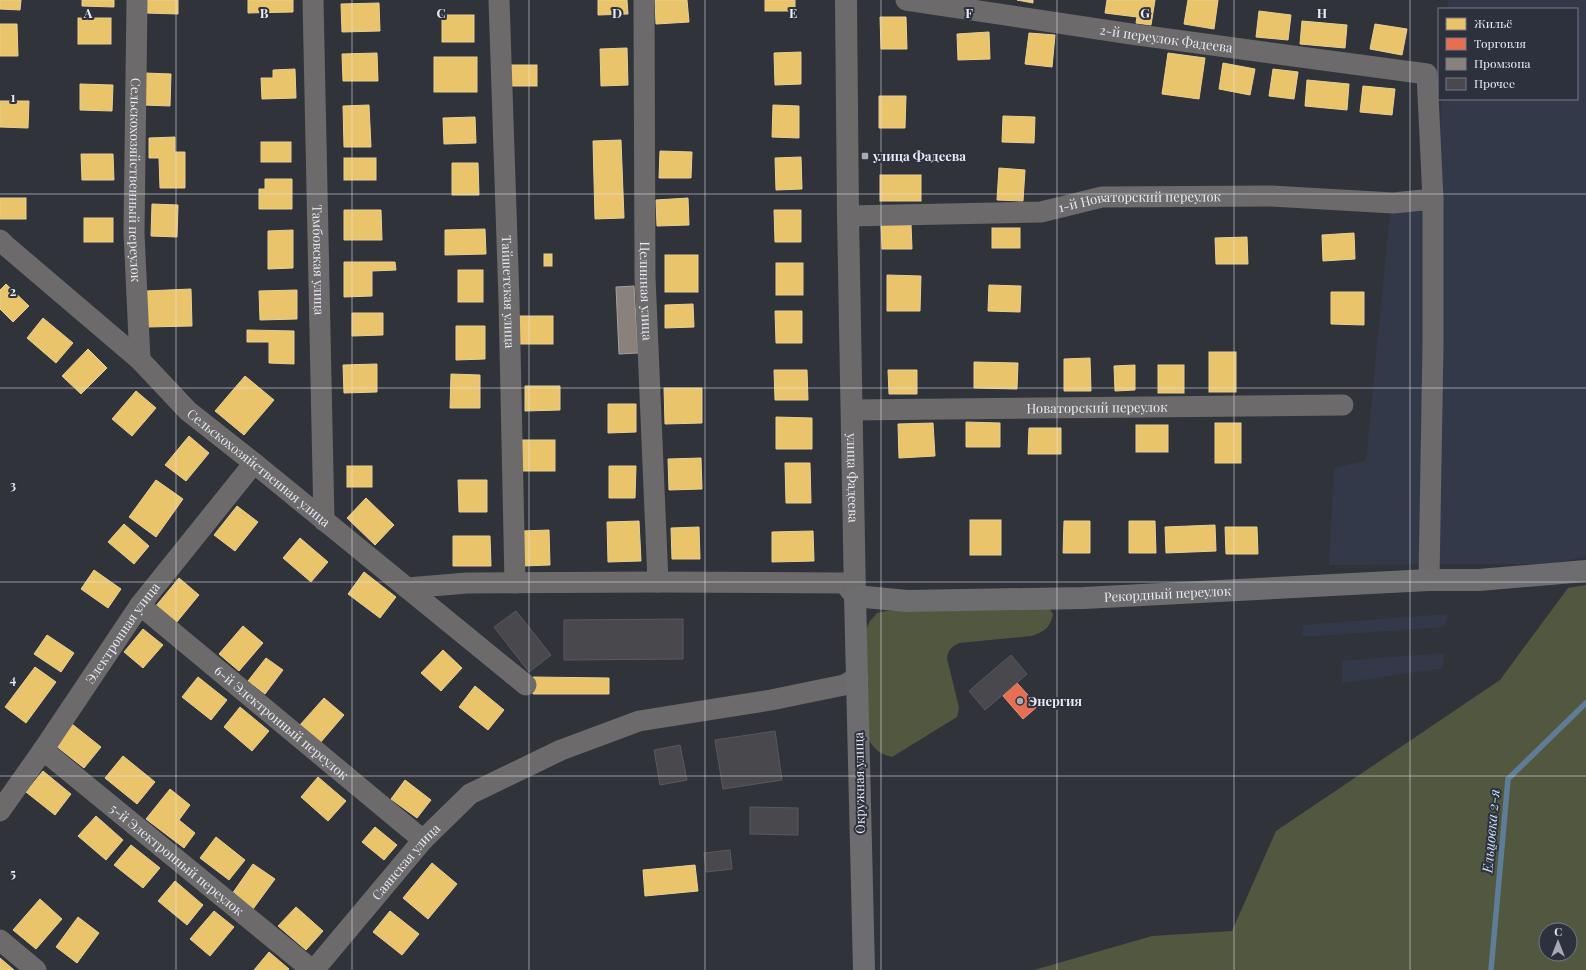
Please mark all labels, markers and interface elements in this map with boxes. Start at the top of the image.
text: A [83,4,93,21]
text: B [260,4,269,21]
text: C [436,4,446,21]
text: D [612,4,622,21]
text: E [789,4,797,21]
text: F [965,4,973,21]
text: G [1140,4,1150,21]
text: H [1317,4,1327,21]
legend [1438,8,1578,100]
text: Жильё [1474,15,1512,31]
street label: 2-й переулок Фадеева [1099,20,1234,56]
text: Торговля [1474,35,1527,51]
text: Промзона [1474,55,1531,71]
text: Прочее [1474,75,1515,91]
street label: Сельскохозяйственный переулок [126,78,145,283]
text: 1 [11,88,16,105]
place label: улица Фадеева [872,147,966,164]
marker: улица Фадеева [860,151,870,161]
street label: 1-й Новаторский переулок [1056,187,1222,215]
street label: Тамбовская улица [309,204,329,316]
street label: Тайшетская улица [499,235,519,349]
street label: Целинная улица [637,241,657,341]
text: 2 [10,282,17,299]
street label: Новаторский переулок [1026,398,1168,416]
street label: Сельскохозяйственная улица [184,405,335,530]
street label: улица Фадеева [844,432,863,523]
text: 3 [10,476,16,493]
street label: Электронная улица [81,578,163,687]
street label: Рекордный переулок [1103,581,1232,605]
street label: 6-й Электронный переулок [211,662,353,783]
text: 4 [10,670,17,687]
place label: Энергия [1028,692,1082,709]
marker: Энергия [1015,696,1025,706]
street label: Окружная улица [849,731,868,834]
water label: Ельцовка 2-я [1477,788,1504,875]
street label: 5-й Электронный переулок [107,799,248,919]
street label: Саянская улица [367,819,444,903]
text: 5 [10,864,16,881]
north arrow [1538,922,1578,962]
text: С [1554,924,1562,939]

